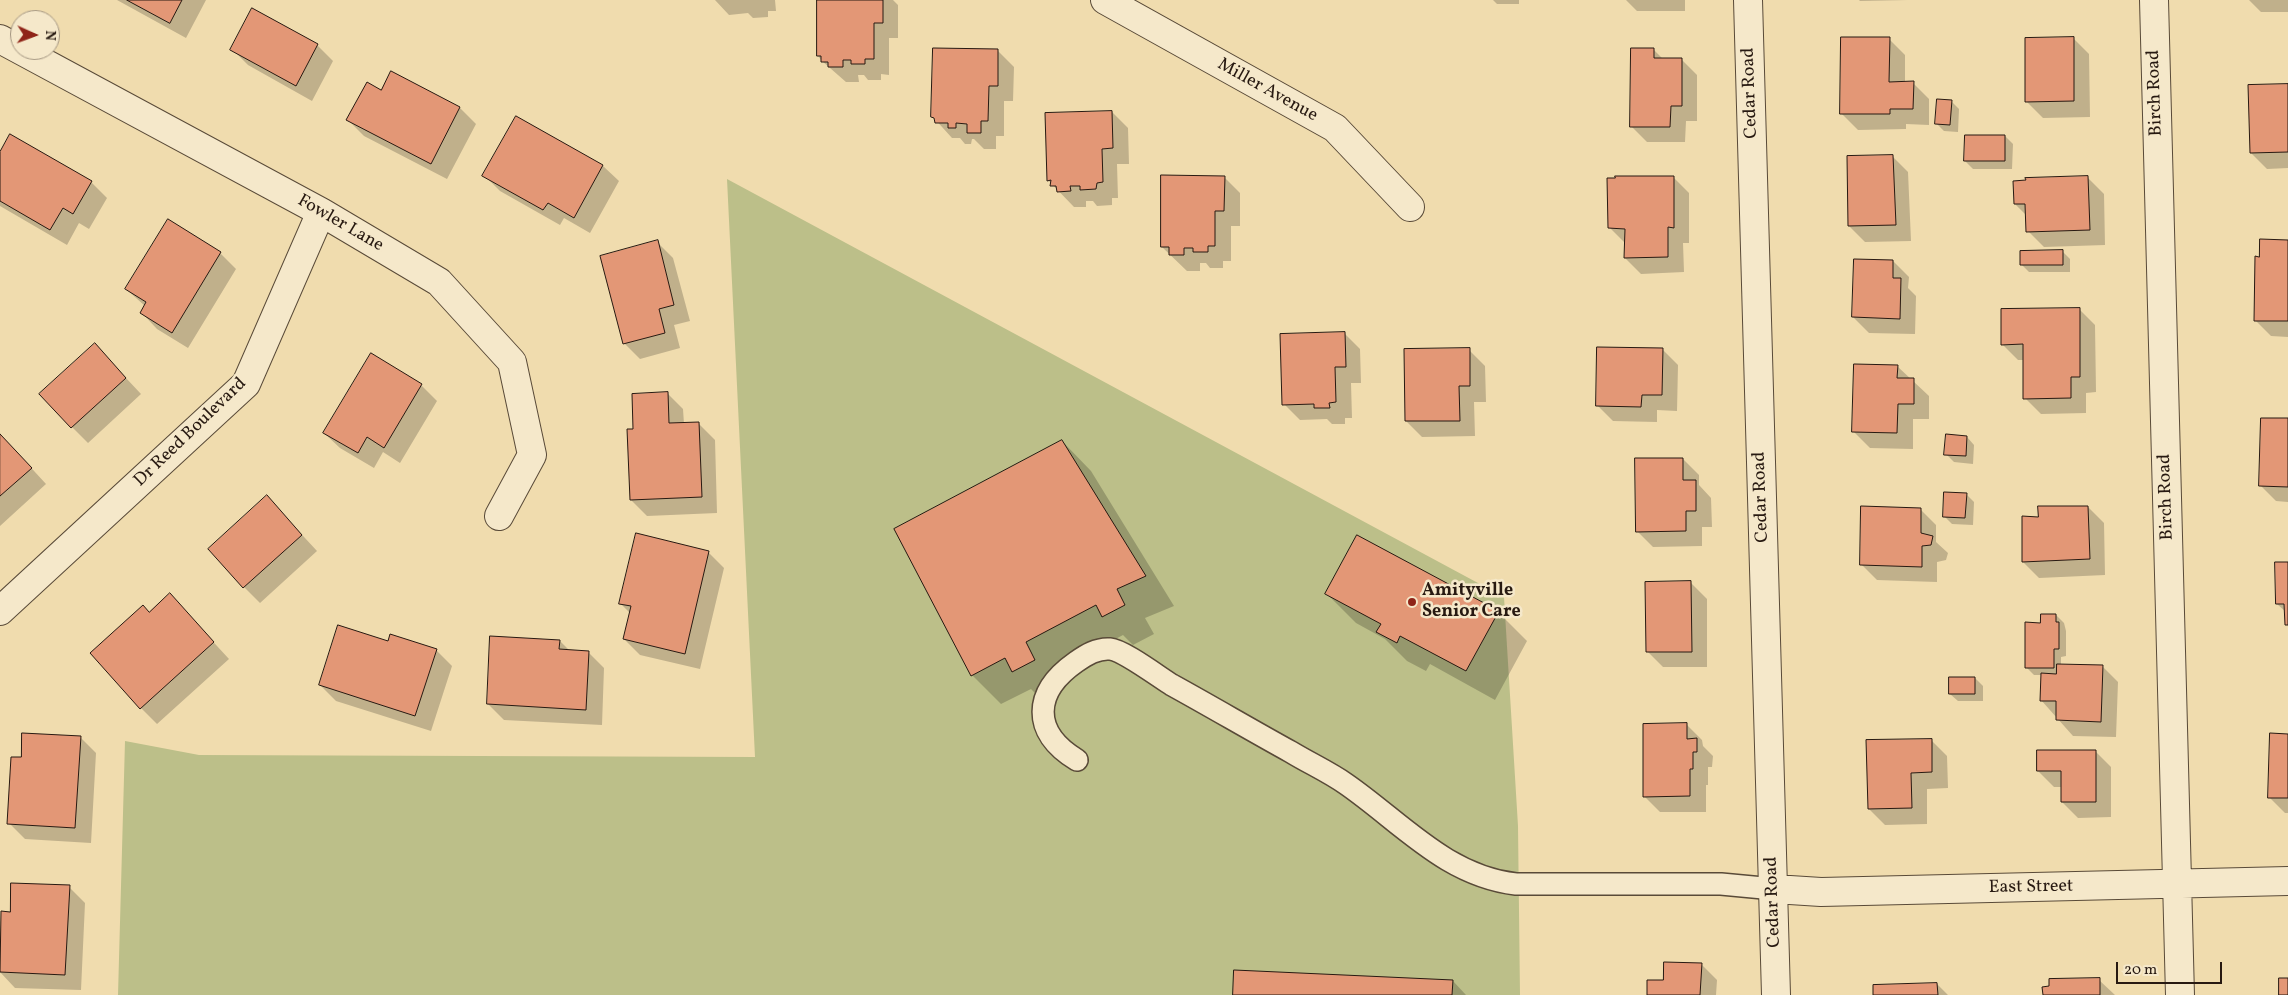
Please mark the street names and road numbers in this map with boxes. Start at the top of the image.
street label: Cedar Road [1739,47,1763,139]
street label: Birch Road [2144,49,2168,137]
street label: Miller Avenue [1213,55,1321,127]
street label: Fowler Lane [293,191,387,257]
street label: Dr Reed Boulevard [130,374,252,492]
street label: Cedar Road [1750,451,1774,543]
street label: Birch Road [2155,453,2179,541]
street label: Cedar Road [1762,856,1786,948]
street label: East Street [1989,876,2073,900]

